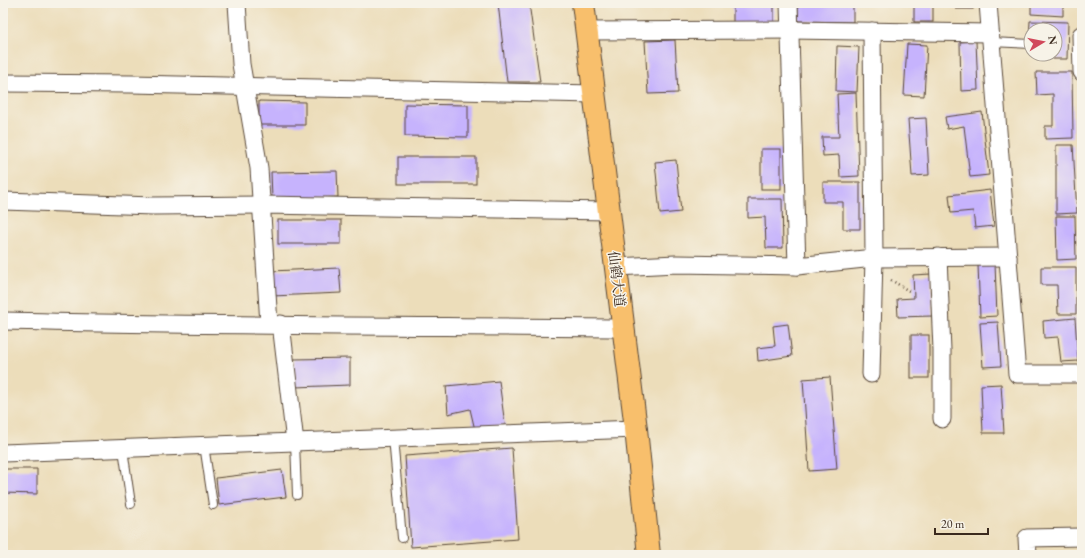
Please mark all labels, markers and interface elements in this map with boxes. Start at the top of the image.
north arrow [1023,22,1063,62]
text: N [1045,35,1061,46]
street label: 仙鹤大道 [605,250,629,308]
scale bar [935,510,988,536]
text: 20 m [941,516,965,532]

